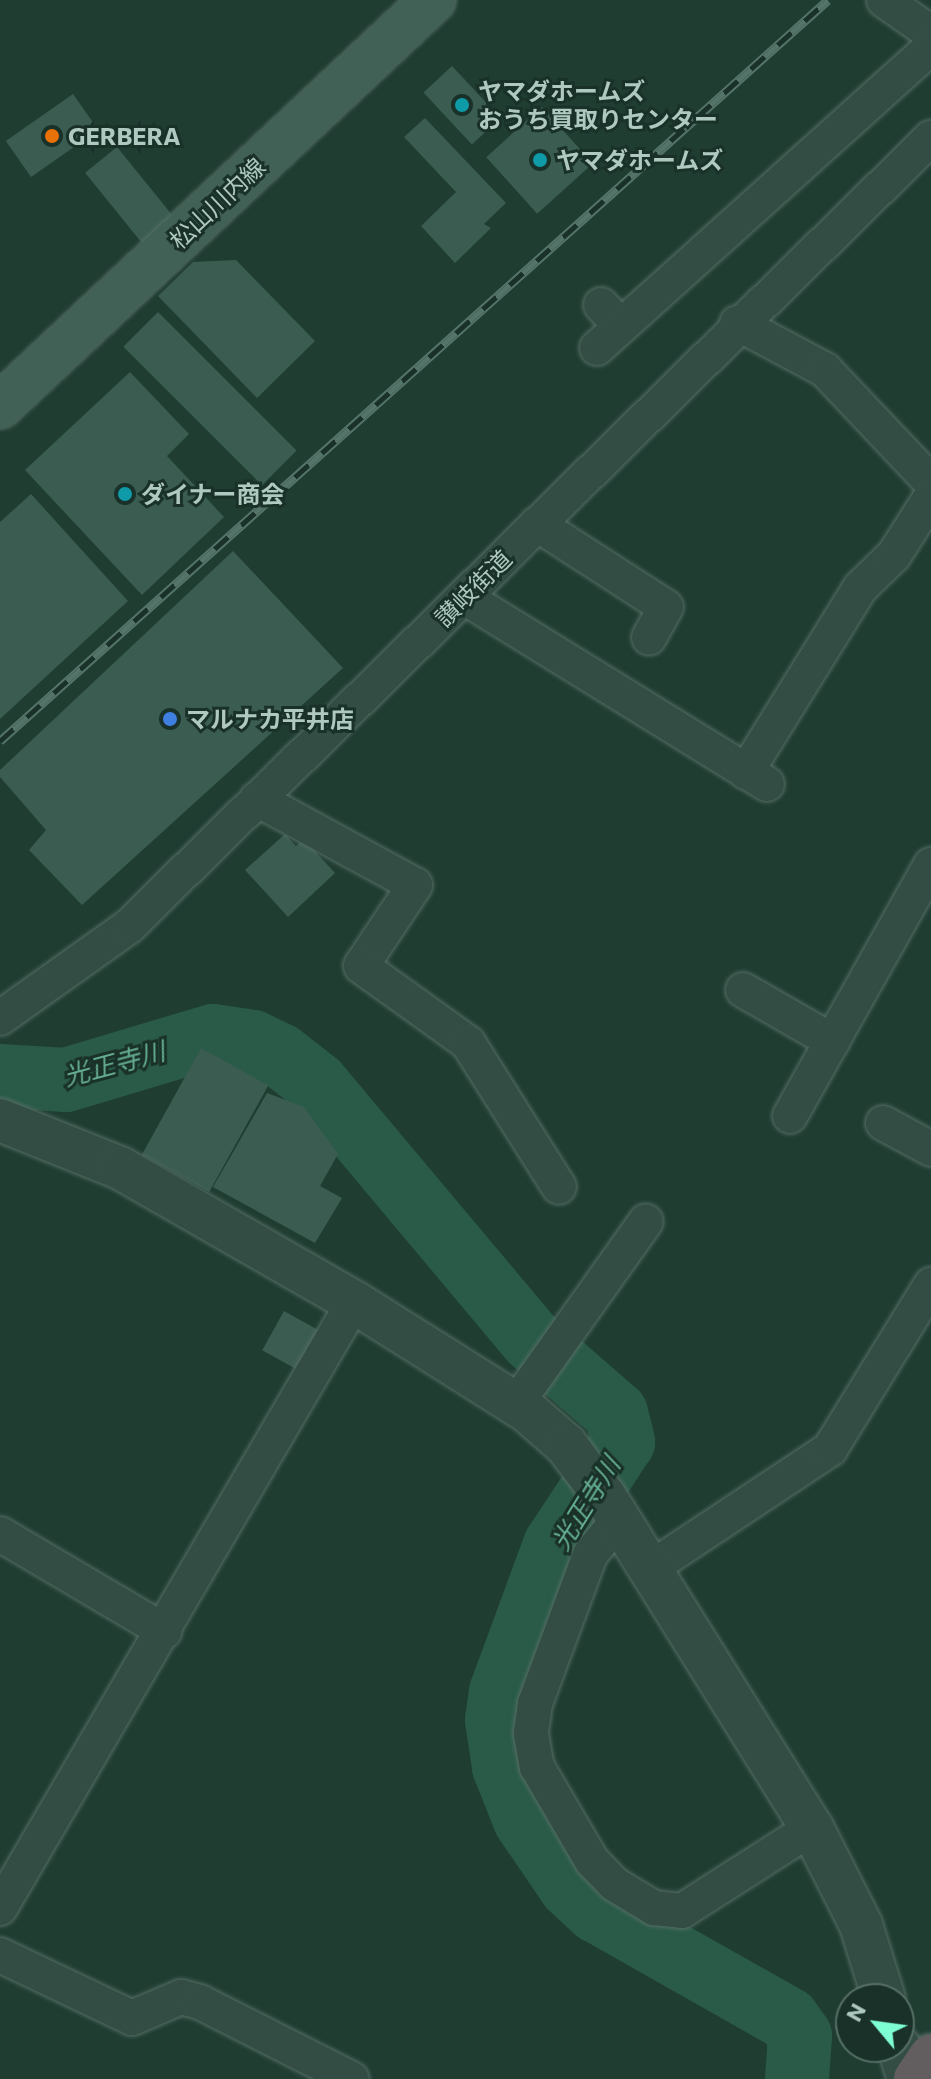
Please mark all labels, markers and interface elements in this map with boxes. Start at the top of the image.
place label: ヤマダホームズ おうち買取りセンター [478,77,718,133]
marker: ヤマダホームズ おうち買取りセンター [453,96,471,114]
place label: GERBERA [68,122,180,150]
marker: GERBERA [43,127,61,145]
place label: ヤマダホームズ [556,146,724,174]
marker: ヤマダホームズ [531,151,549,169]
street label: 松山川内線 [163,152,271,254]
place label: ダイナー商会 [141,480,285,508]
marker: ダイナー商会 [116,485,134,503]
street label: 讃岐街道 [429,544,517,632]
place label: マルナカ平井店 [186,705,354,733]
marker: マルナカ平井店 [161,710,179,728]
water label: 光正寺川 [60,1034,168,1092]
water label: 光正寺川 [544,1451,626,1555]
north arrow [835,1983,915,2063]
text: N [840,1998,871,2026]

